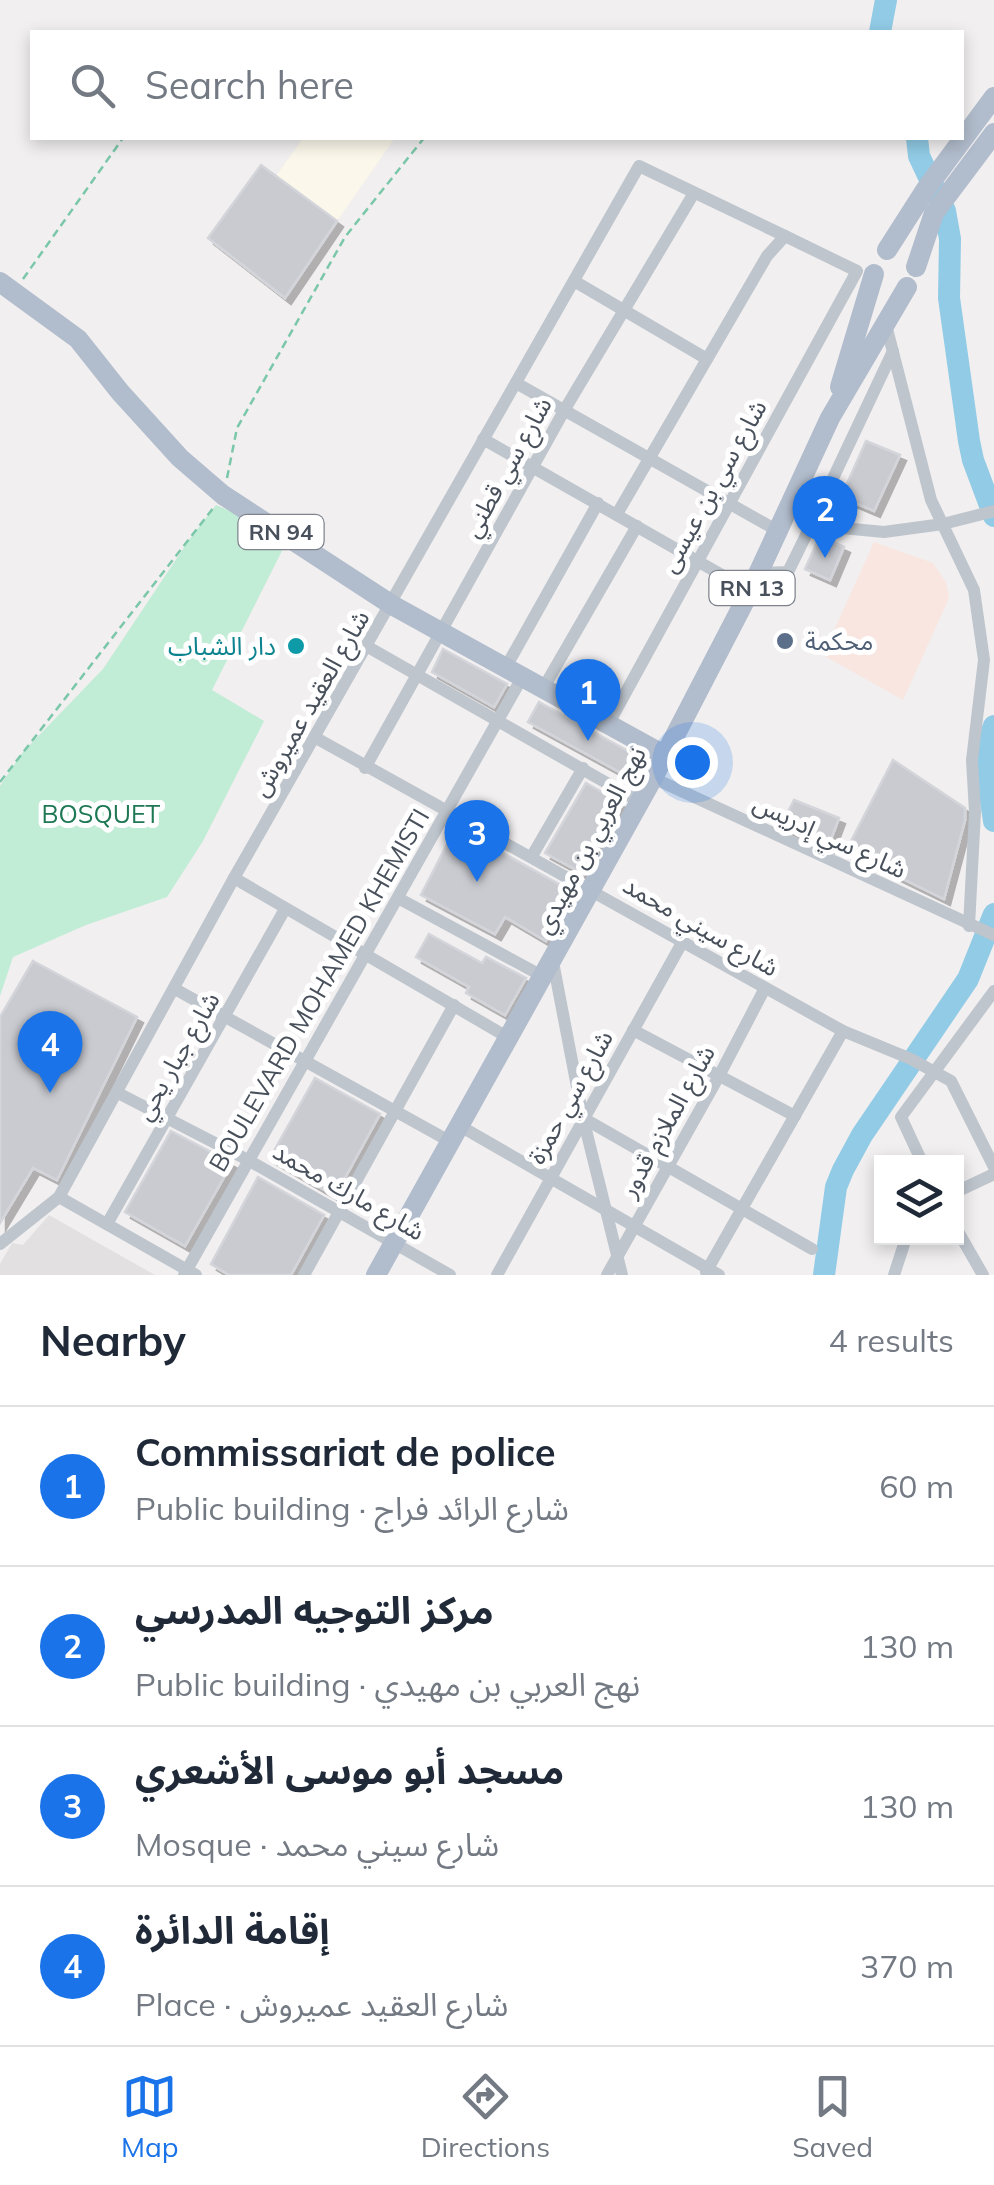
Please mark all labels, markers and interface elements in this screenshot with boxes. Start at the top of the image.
search box [30,30,964,140]
icon: search [65,58,120,113]
text: Search here [145,61,354,109]
street label: شارع سي قطني [455,391,562,545]
street label: شارع سي بن عيسى [652,394,777,580]
pin: 2 [792,476,858,558]
road number: RN 94 [238,515,324,549]
road number: RN 13 [710,571,794,605]
street label: شارع العقيد عميروش [244,604,379,803]
place label: محكمة [805,625,873,656]
place label: دار الشباب [168,630,276,661]
marker: محكمة [774,630,796,652]
marker: دار الشباب [285,635,307,657]
pin: 1 [556,658,620,741]
your location [667,737,718,788]
street label: نهج العربي بن مهيدي [527,741,656,941]
street label: شارع سي إدريس [747,787,912,889]
park label: BOSQUET [42,798,160,829]
pin: 3 [444,800,510,882]
street label: BOULEVARD MOHAMED KHEMISTI [202,803,435,1177]
street label: شارع سيني محمد [616,869,785,987]
street label: شارع جبار يحي [127,986,230,1128]
pin: 4 [18,1010,82,1093]
street label: شارع سي حمزة [520,1025,623,1171]
street label: شارع الملازم قدور [612,1039,725,1205]
street label: شارع مارك محمد [266,1135,430,1250]
map controls [874,1155,964,1245]
button: layers [874,1155,964,1245]
text: Nearby [40,1314,186,1367]
text: 4 results [829,1320,954,1360]
text: Commissariat de police [135,1428,556,1476]
text: 1 [63,1466,82,1506]
text: 60 m [879,1466,954,1506]
text: Public building · شارع الرائد فراج [135,1488,569,1528]
text: مركز التوجيه المدرسي [135,1586,494,1634]
text: 2 [63,1626,82,1666]
text: 130 m [860,1626,954,1666]
text: Public building · نهج العربي بن مهيدي [135,1664,640,1704]
text: مسجد أبو موسى الأشعري [135,1746,564,1794]
text: 3 [63,1786,82,1826]
text: 130 m [860,1786,954,1826]
text: Mosque · شارع سيني محمد [135,1824,499,1864]
text: إقامة الدائرة [135,1906,330,1954]
text: 4 [63,1946,82,1986]
text: 370 m [860,1946,954,1986]
text: Place · شارع العقيد عميروش [135,1984,508,2024]
tab: Map [121,2069,179,2164]
tab: Directions [421,2069,550,2164]
tab: Saved [792,2069,873,2164]

